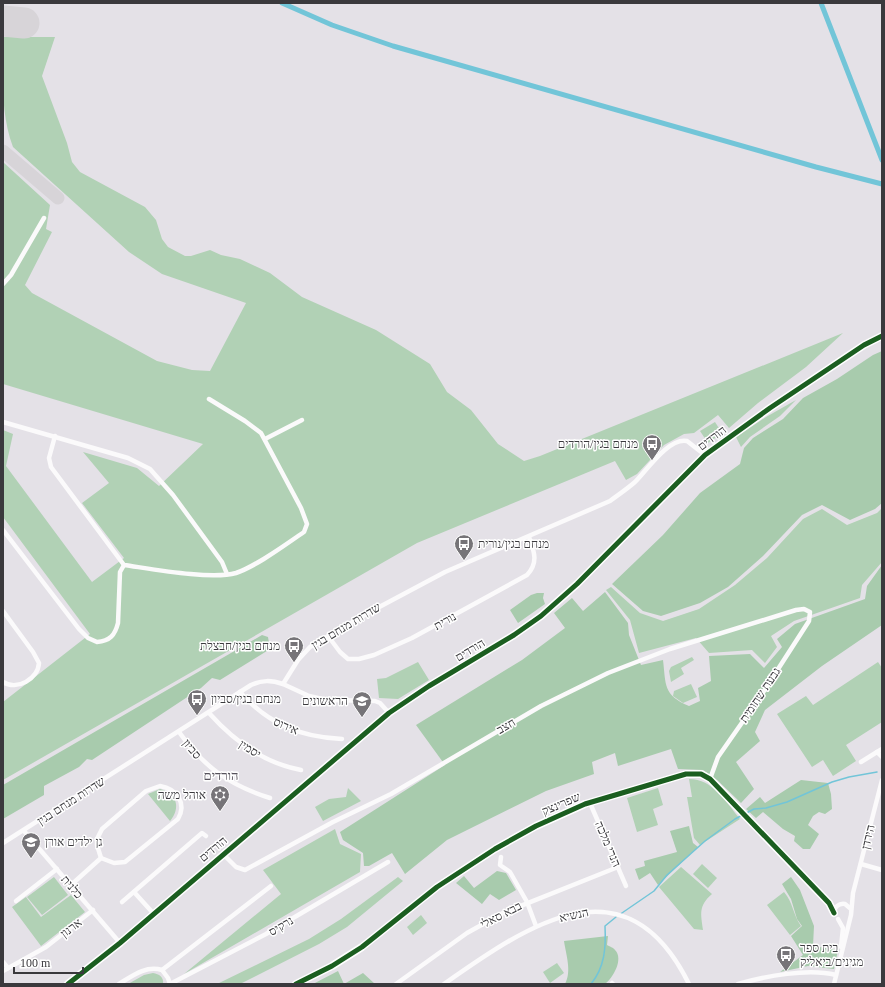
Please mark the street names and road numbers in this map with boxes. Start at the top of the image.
street label: הורדים [695,423,729,453]
street label: שדרות מנחם בגין [309,600,384,652]
street label: נורית [431,609,459,633]
street label: הורדים [453,636,488,664]
street label: גבעת שחומית [737,665,783,725]
street label: אירוס [271,714,301,738]
street label: חצב [494,715,518,737]
street label: סביון [180,736,205,762]
street label: יסמין [236,737,264,761]
street label: שדרות מנחם בגין [34,774,108,828]
street label: שפרינצק [540,789,583,818]
street label: הנרי מלכה [592,819,624,869]
street label: הירדן [858,823,878,851]
street label: הורדים [196,833,230,865]
street label: כלנית [58,873,86,901]
street label: בבא סאלי [478,899,524,931]
street label: הנשיא [558,905,590,925]
street label: נרקיס [266,913,296,939]
street label: ארנון [58,915,84,941]

